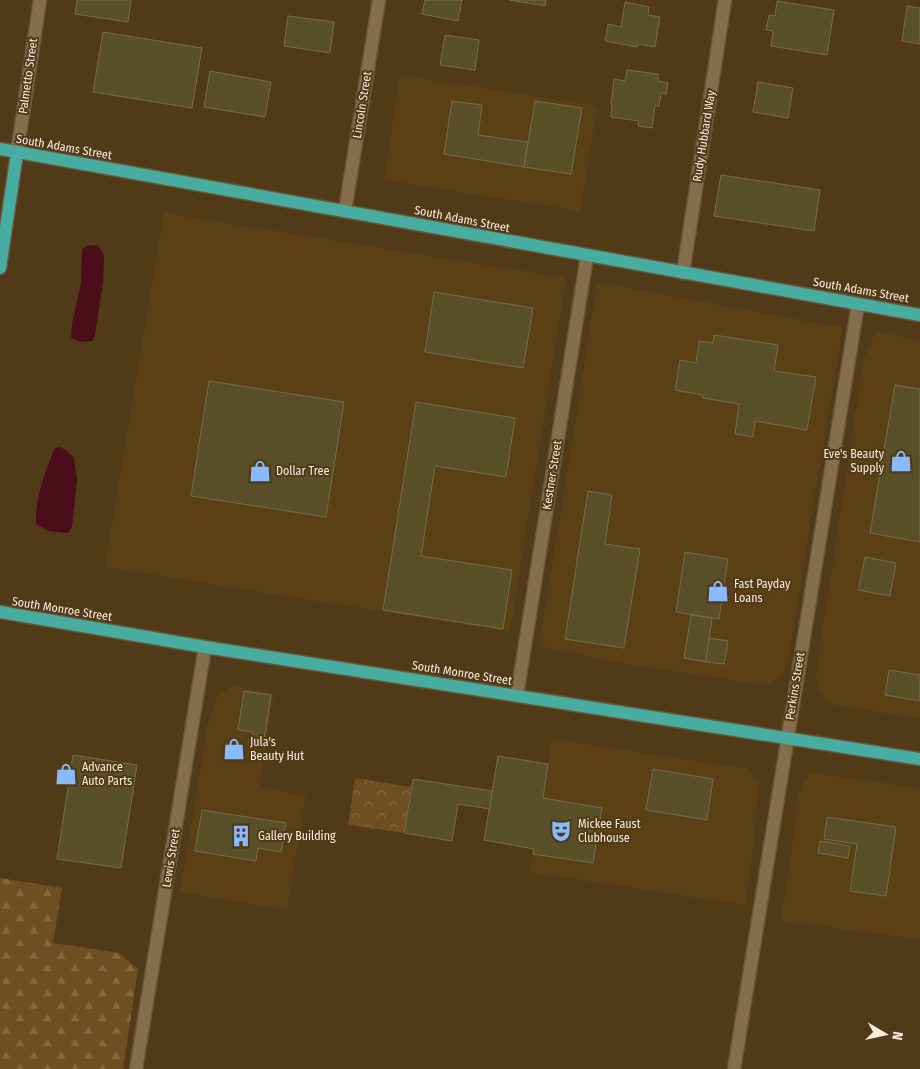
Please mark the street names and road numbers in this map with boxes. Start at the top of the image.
street label: Palmetto Street [16,37,40,115]
street label: Lincoln Street [350,70,374,140]
street label: Rudy Hubbard Way [690,89,718,183]
street label: South Adams Street [15,132,113,162]
street label: South Adams Street [413,203,511,235]
street label: South Adams Street [812,275,910,305]
street label: Kestner Street [540,439,564,511]
street label: South Monroe Street [11,594,113,624]
street label: Perkins Street [783,651,807,721]
street label: South Monroe Street [411,658,513,688]
street label: Lewis Street [159,828,183,888]

